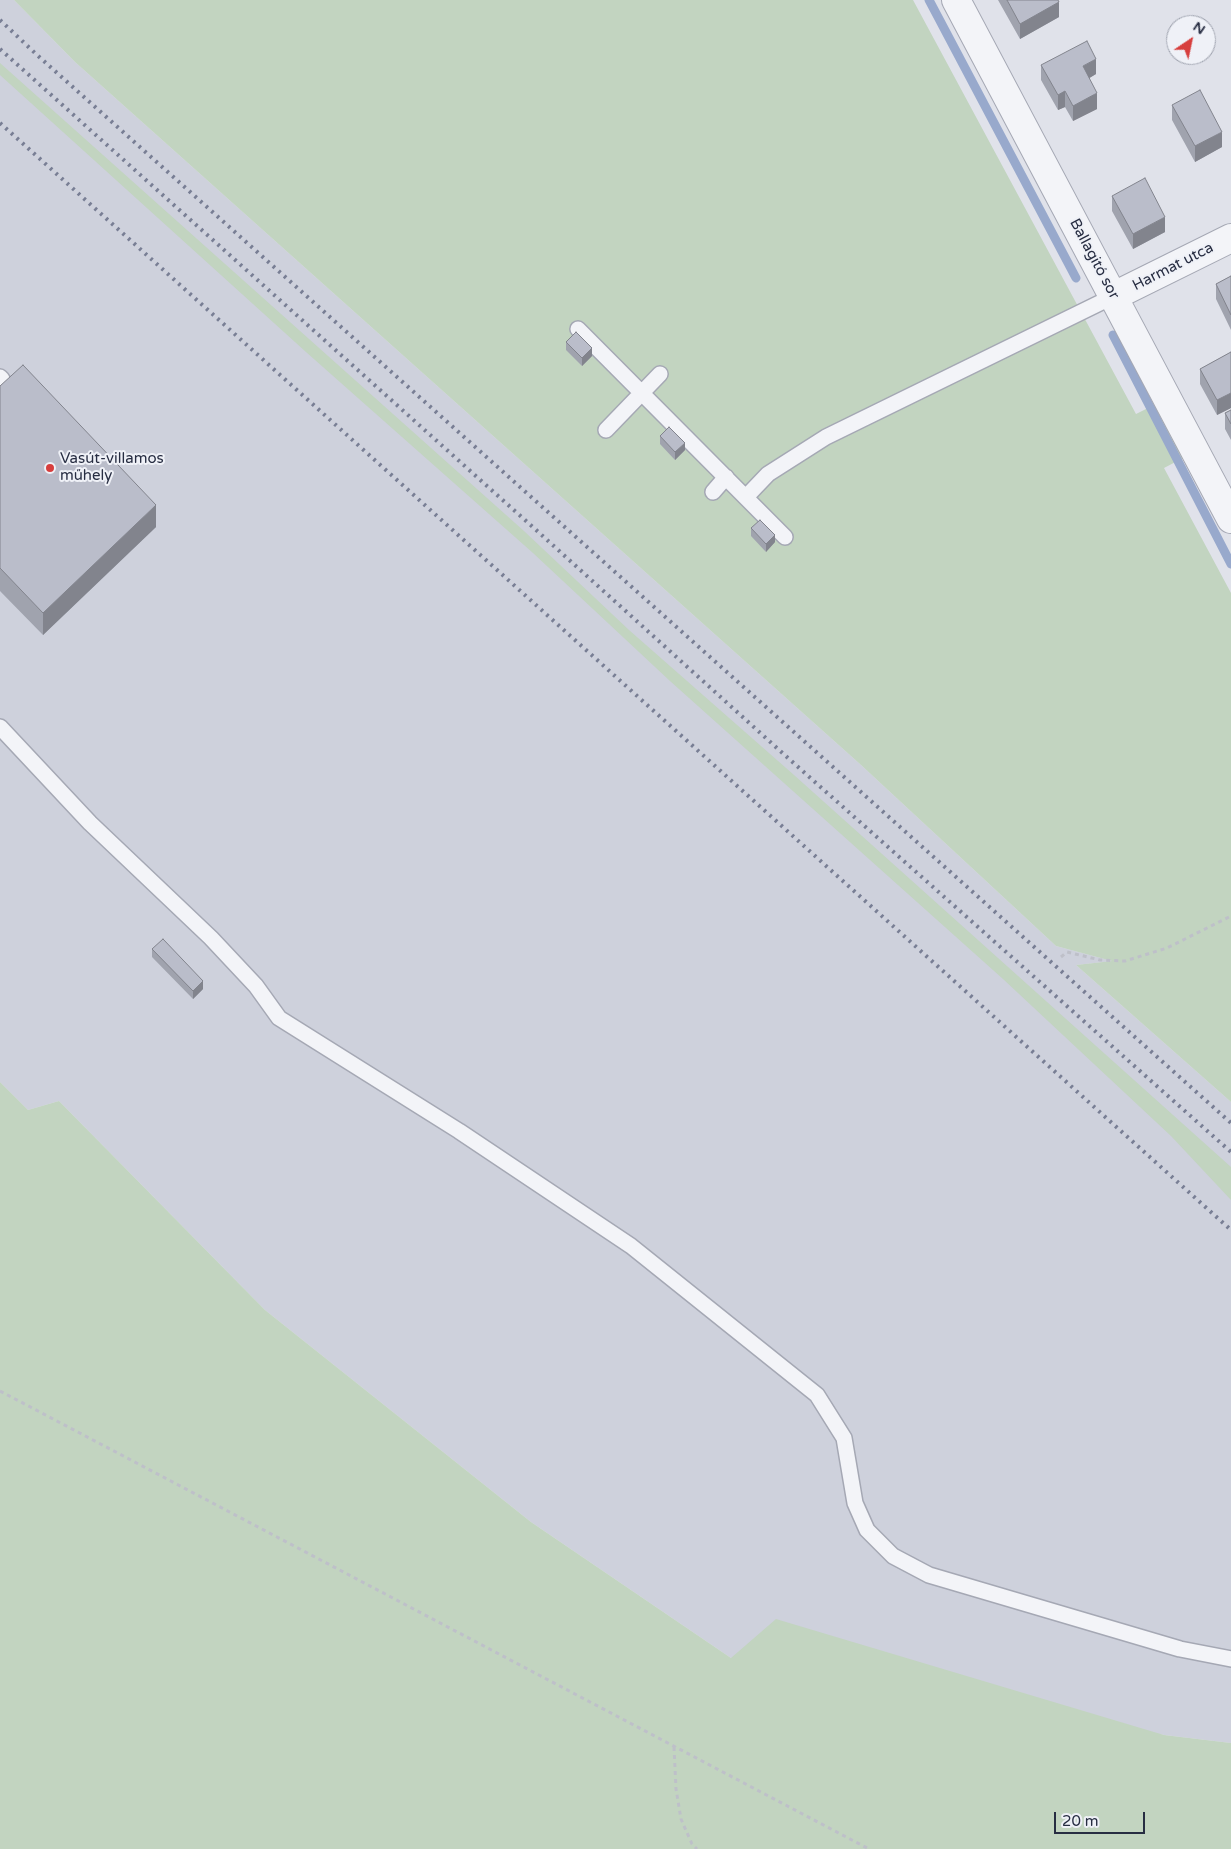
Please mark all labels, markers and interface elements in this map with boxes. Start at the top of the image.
north arrow [1166,15,1216,65]
text: N [1190,18,1209,38]
street label: Ballagitó sor [1065,216,1123,302]
street label: Harmat utca [1130,239,1216,295]
place label: Vasút-villamos műhely [60,450,164,485]
marker: Vasút-villamos műhely [44,462,56,474]
scale bar [1056,1802,1147,1834]
text: 20 m [1062,1812,1099,1830]

